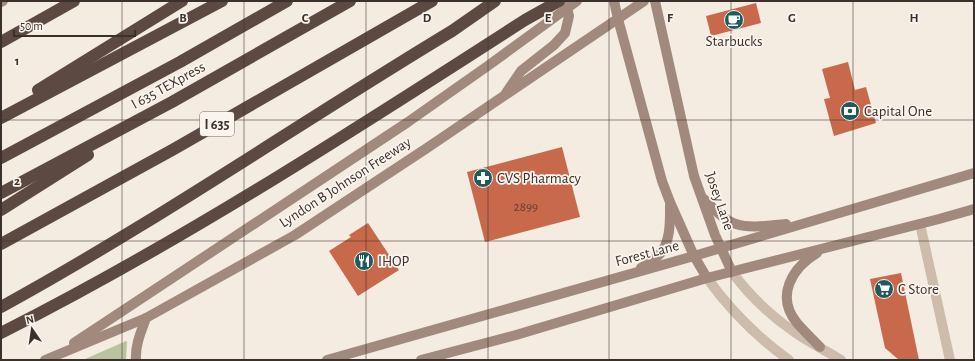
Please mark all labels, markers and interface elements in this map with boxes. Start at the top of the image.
cafe icon: Starbucks [723,9,745,31]
scale bar [14,12,135,38]
text: B [179,12,187,25]
text: C [302,12,309,25]
text: D [423,12,432,25]
text: E [545,12,552,25]
text: F [667,12,674,25]
text: G [788,12,796,25]
text: H [909,12,919,25]
text: 50 m [20,20,43,32]
place label: Starbucks [705,34,763,49]
text: 1 [15,55,19,68]
street label: I 635 TEXpress [129,59,208,112]
bank icon: Capital One [839,100,861,122]
place label: Capital One [864,104,932,119]
road number: I 635 [200,112,234,136]
street label: Lyndon B Johnson Freeway [277,134,414,231]
pharmacy icon: CVS Pharmacy [472,167,494,189]
street label: Josey Lane [703,170,737,232]
place label: CVS Pharmacy [497,171,582,186]
text: 2 [14,175,20,188]
house number: 2899 [514,201,538,214]
street label: Forest Lane [614,238,681,269]
restaurant icon: IHOP [353,250,375,272]
place label: IHOP [378,254,410,269]
supermarket icon: C Store [873,278,895,300]
place label: C Store [898,282,939,297]
north arrow [12,309,52,349]
text: N [25,314,35,326]

